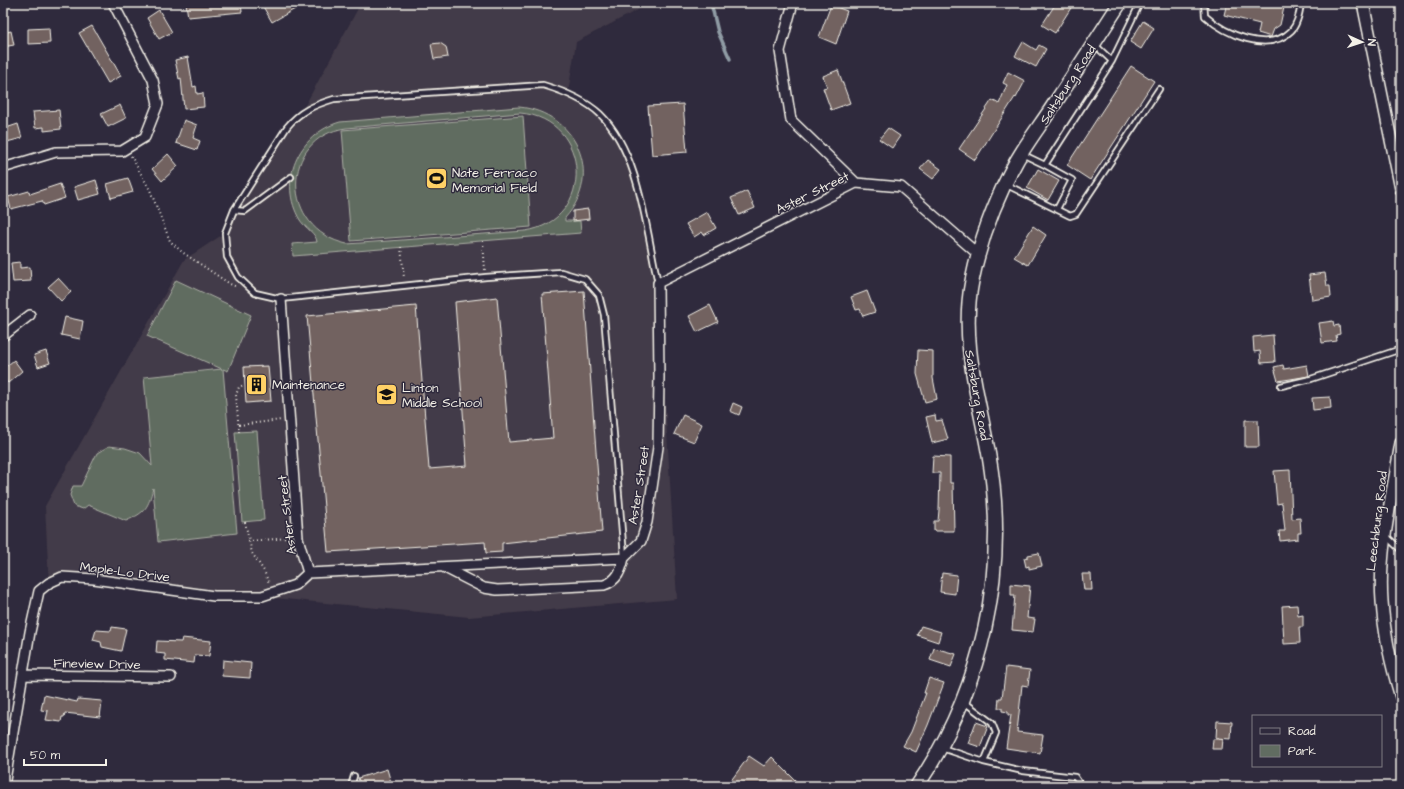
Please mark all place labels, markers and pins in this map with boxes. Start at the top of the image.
place label: Nate Ferraco Memorial Field [452,164,537,197]
sports icon: Nate Ferraco Memorial Field [424,166,450,192]
building icon: Maintenance [244,371,270,397]
place label: Maintenance [272,376,345,394]
place label: Linton Middle School [402,379,482,412]
school or university icon: Linton Middle School [373,381,399,407]

